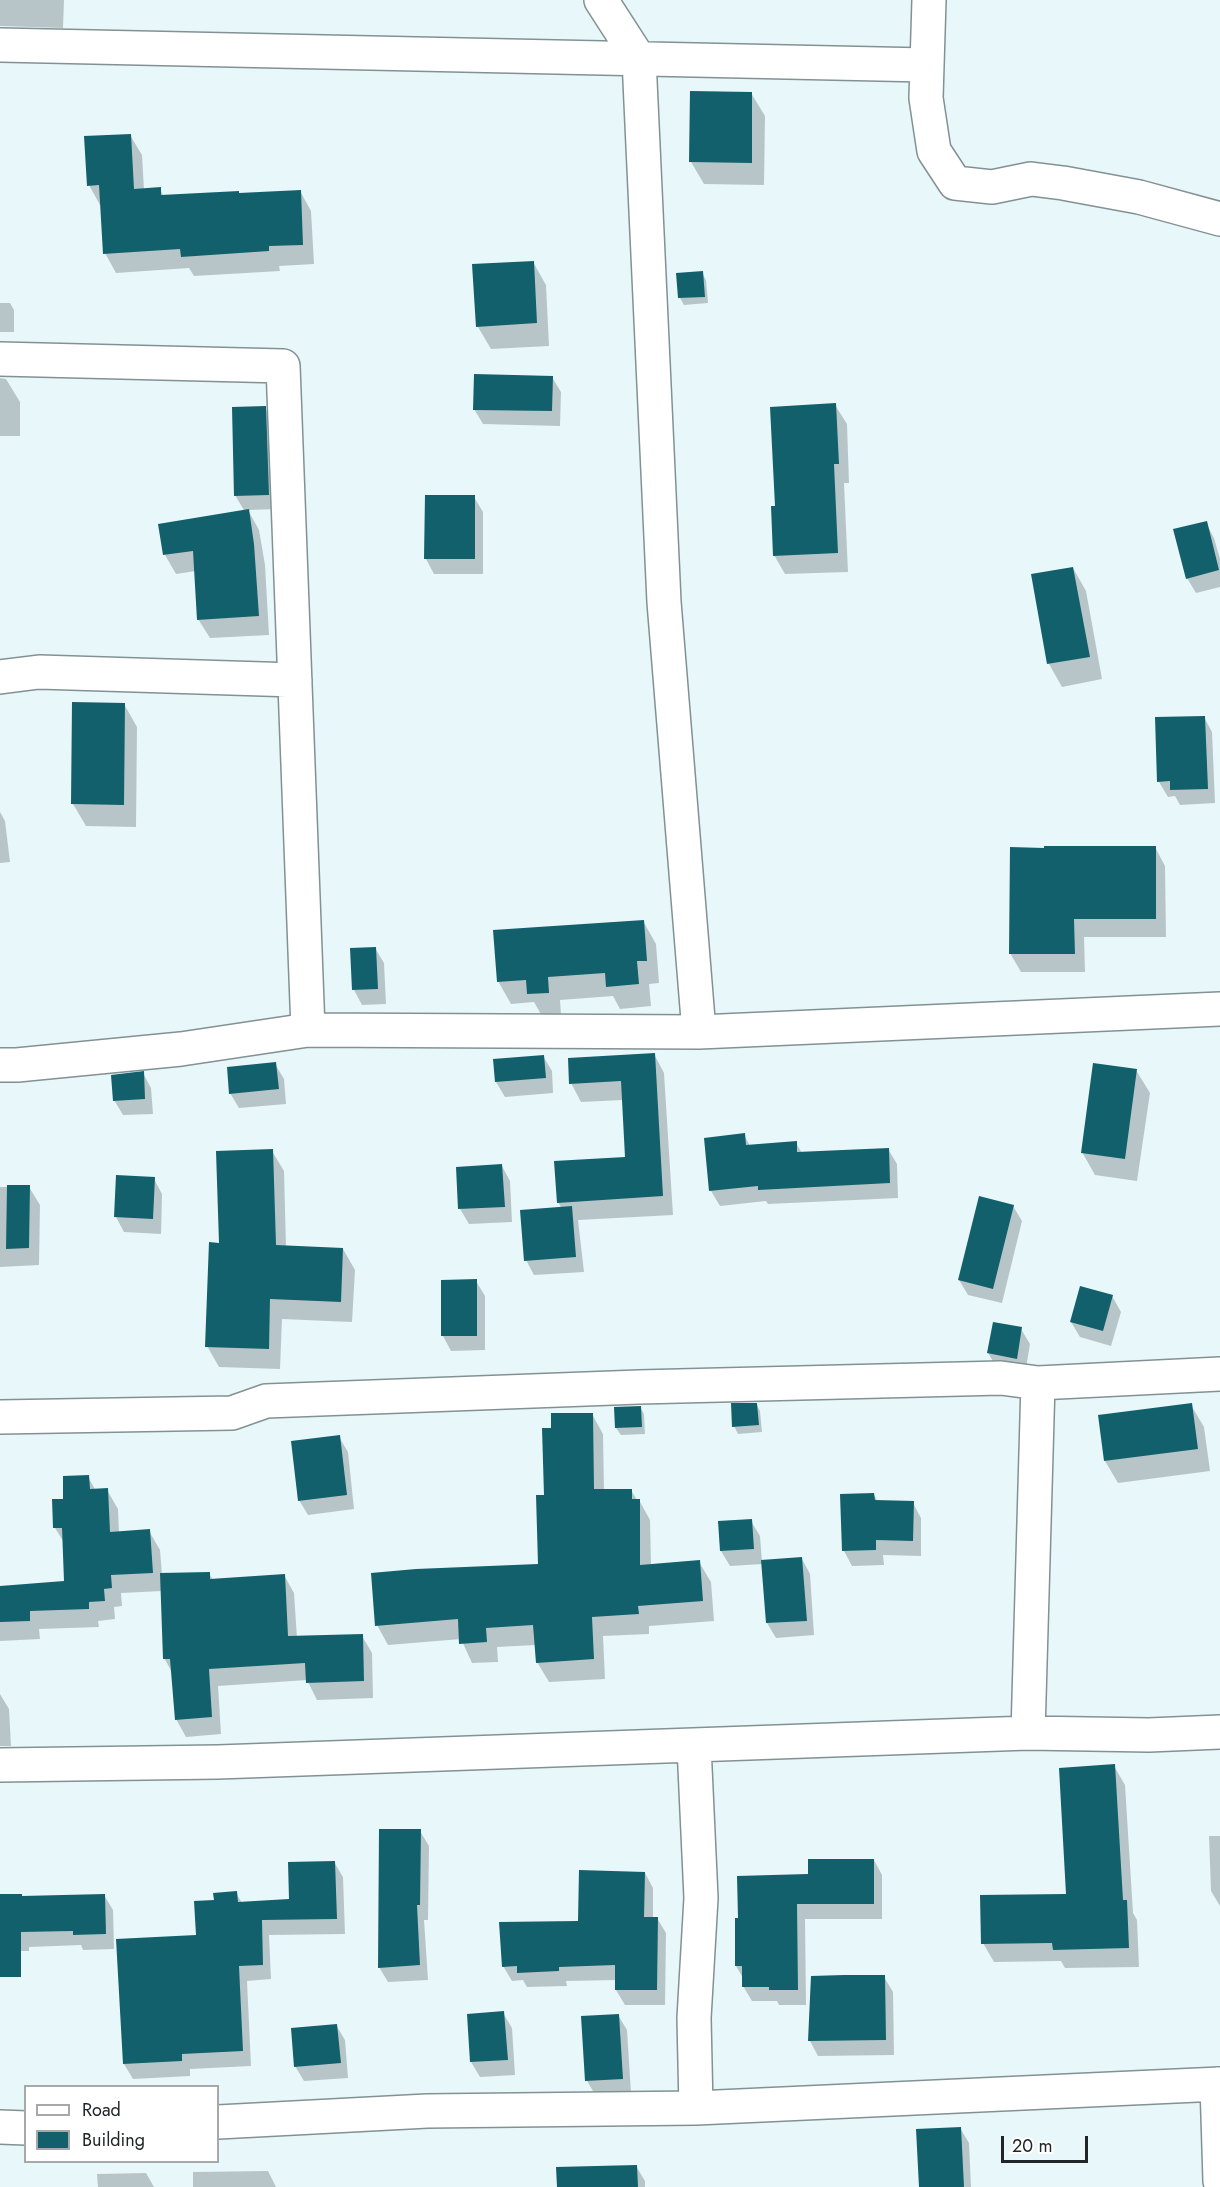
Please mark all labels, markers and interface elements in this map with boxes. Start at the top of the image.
legend [24,2085,219,2163]
text: Road [82,2097,121,2123]
scale bar [1004,2124,1091,2162]
text: Building [82,2127,145,2153]
text: 20 m [1012,2133,1052,2159]

